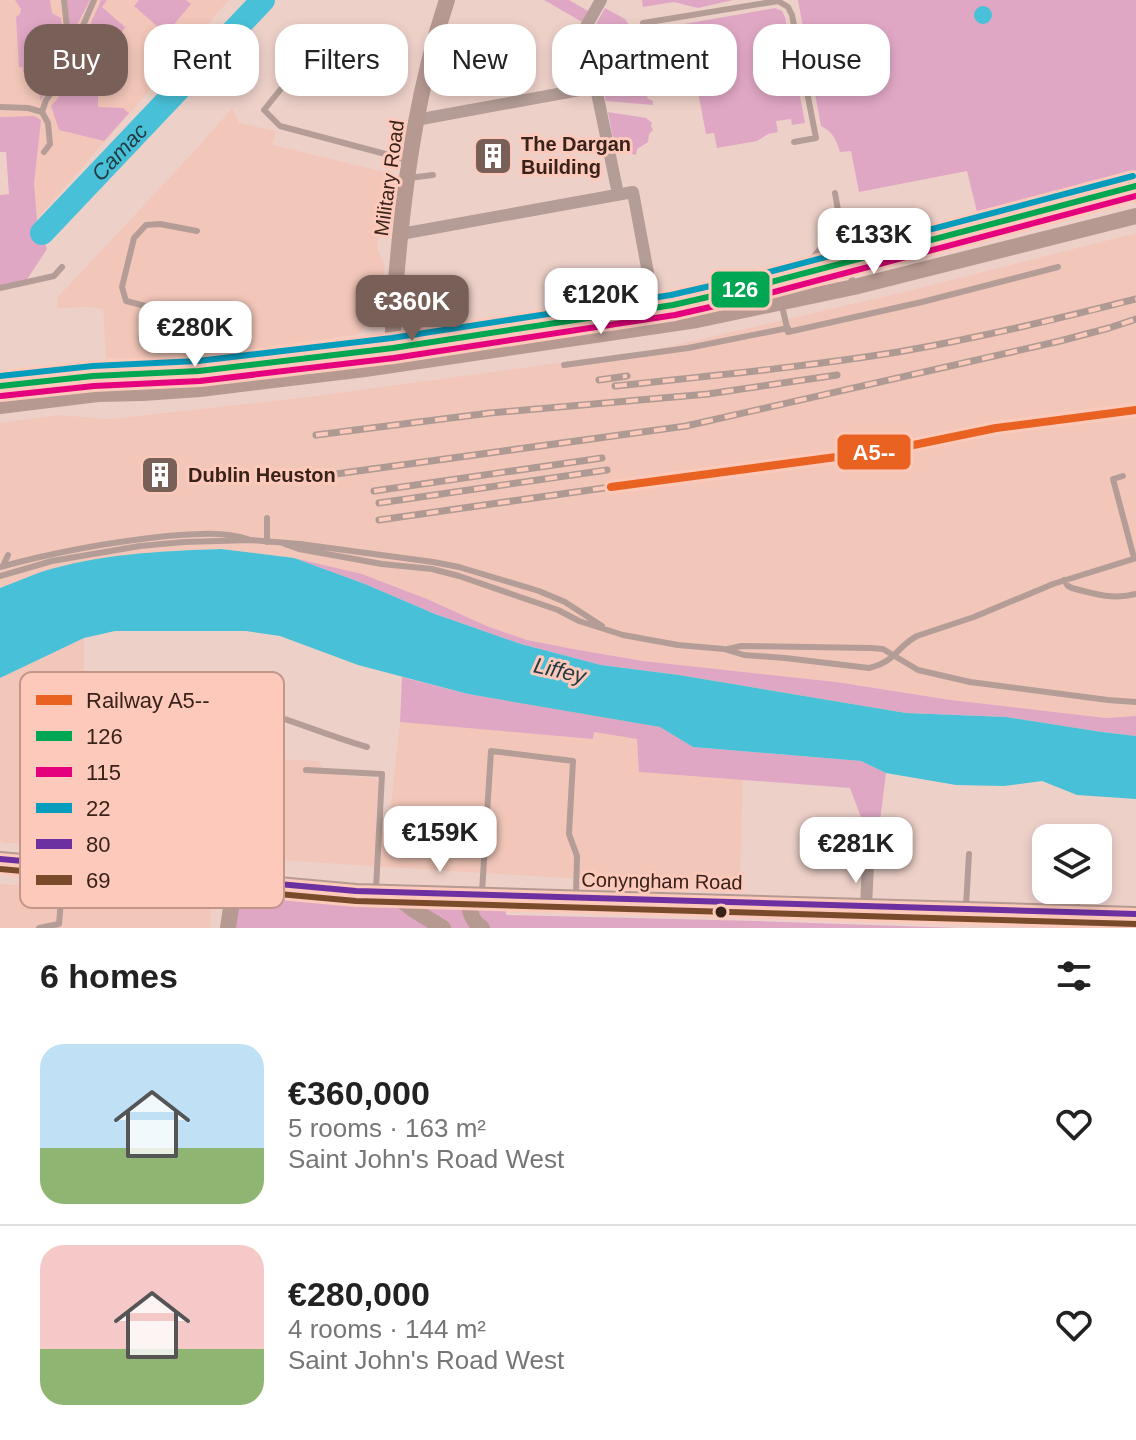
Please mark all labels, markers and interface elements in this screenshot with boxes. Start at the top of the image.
chip: Buy [24,24,128,96]
chip: Rent [144,24,259,96]
chip: Filters [275,24,408,96]
chip: New [424,24,536,96]
chip: Apartment [552,24,737,96]
chip: House [753,24,890,96]
water label: Camac [86,118,152,186]
street label: Military Road [370,119,408,237]
place label: The Dargan Building [521,133,631,178]
building icon: The Dargan Building [472,135,514,177]
pin: €133K [818,208,930,276]
text: €133K [836,219,912,249]
pin: €120K [545,268,657,336]
line badge: 126 [710,270,771,309]
pin: €360K [356,275,468,343]
text: 126 [722,277,758,302]
text: €120K [563,279,639,309]
text: €360K [374,286,450,316]
pin: €280K [139,301,251,369]
text: €280K [157,312,233,342]
line badge: A5-- [836,433,912,471]
text: A5-- [853,440,895,465]
building icon: Dublin Heuston [139,454,181,496]
place label: Dublin Heuston [188,464,336,486]
water label: Liffey [531,652,590,689]
legend [20,672,284,908]
text: Railway A5-- [86,688,209,713]
text: 126 [86,724,123,749]
text: 115 [86,760,121,785]
text: 22 [86,796,110,821]
pin: €159K [384,806,496,874]
text: €159K [402,817,478,847]
pin: €281K [800,817,912,885]
map controls [1032,824,1112,904]
button: layers [1032,824,1112,904]
text: €281K [818,828,894,858]
text: 80 [86,832,110,857]
text: 69 [86,868,110,893]
street label: Conyngham Road [581,869,743,893]
unlabelled marker [713,904,729,920]
icon: filters [1052,954,1096,998]
text: 6 homes [40,957,178,995]
text: €360,000 [288,1074,430,1112]
icon: home [104,1076,200,1172]
icon: heart [1052,1102,1096,1146]
text: 5 rooms · 163 m² [288,1113,486,1143]
text: Saint John's Road West [288,1144,564,1174]
text: €280,000 [288,1275,430,1313]
icon: home [104,1277,200,1373]
icon: heart [1052,1303,1096,1347]
text: 4 rooms · 144 m² [288,1314,486,1344]
text: Saint John's Road West [288,1345,564,1375]

